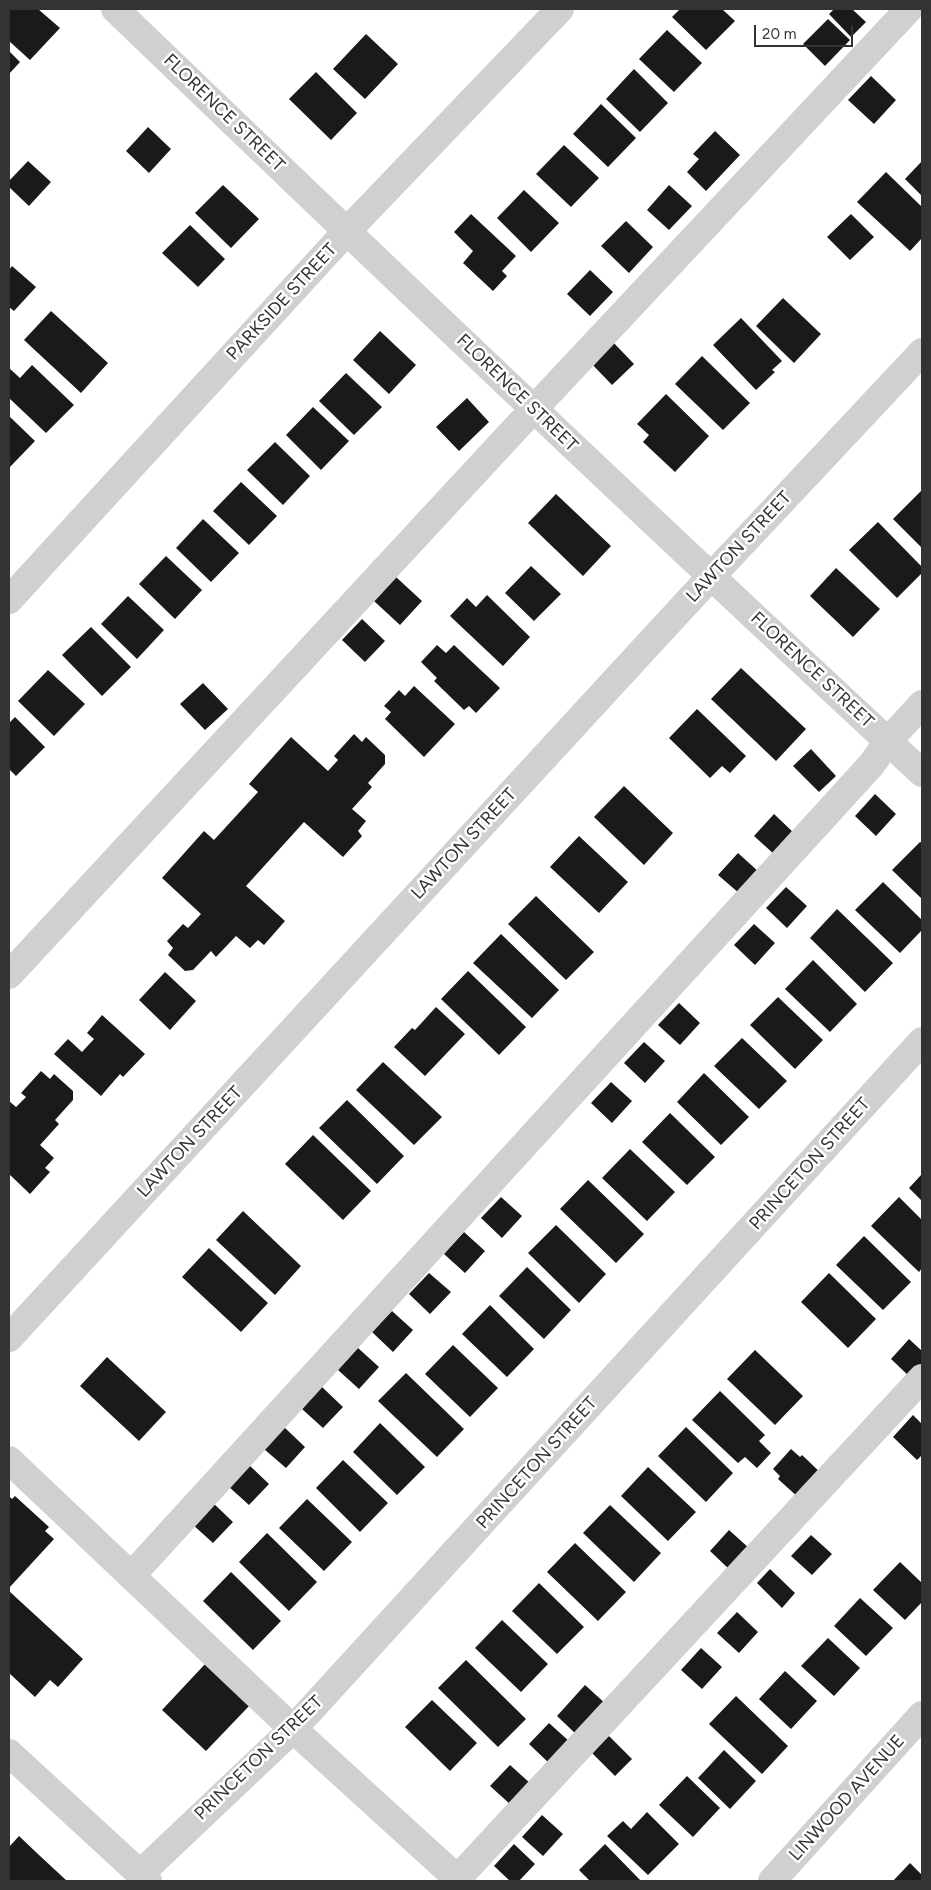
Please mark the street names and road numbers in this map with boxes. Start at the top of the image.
street label: FLORENCE STREET [159,50,289,176]
street label: PARKSIDE STREET [222,239,342,365]
street label: FLORENCE STREET [452,330,582,456]
street label: LAWTON STREET [682,487,796,607]
street label: FLORENCE STREET [746,607,878,733]
street label: LAWTON STREET [407,784,521,904]
street label: LAWTON STREET [133,1082,247,1202]
street label: PRINCETON STREET [745,1094,875,1234]
street label: PRINCETON STREET [472,1393,602,1533]
street label: PRINCETON STREET [190,1691,328,1825]
street label: LINWOOD AVENUE [785,1731,909,1865]

